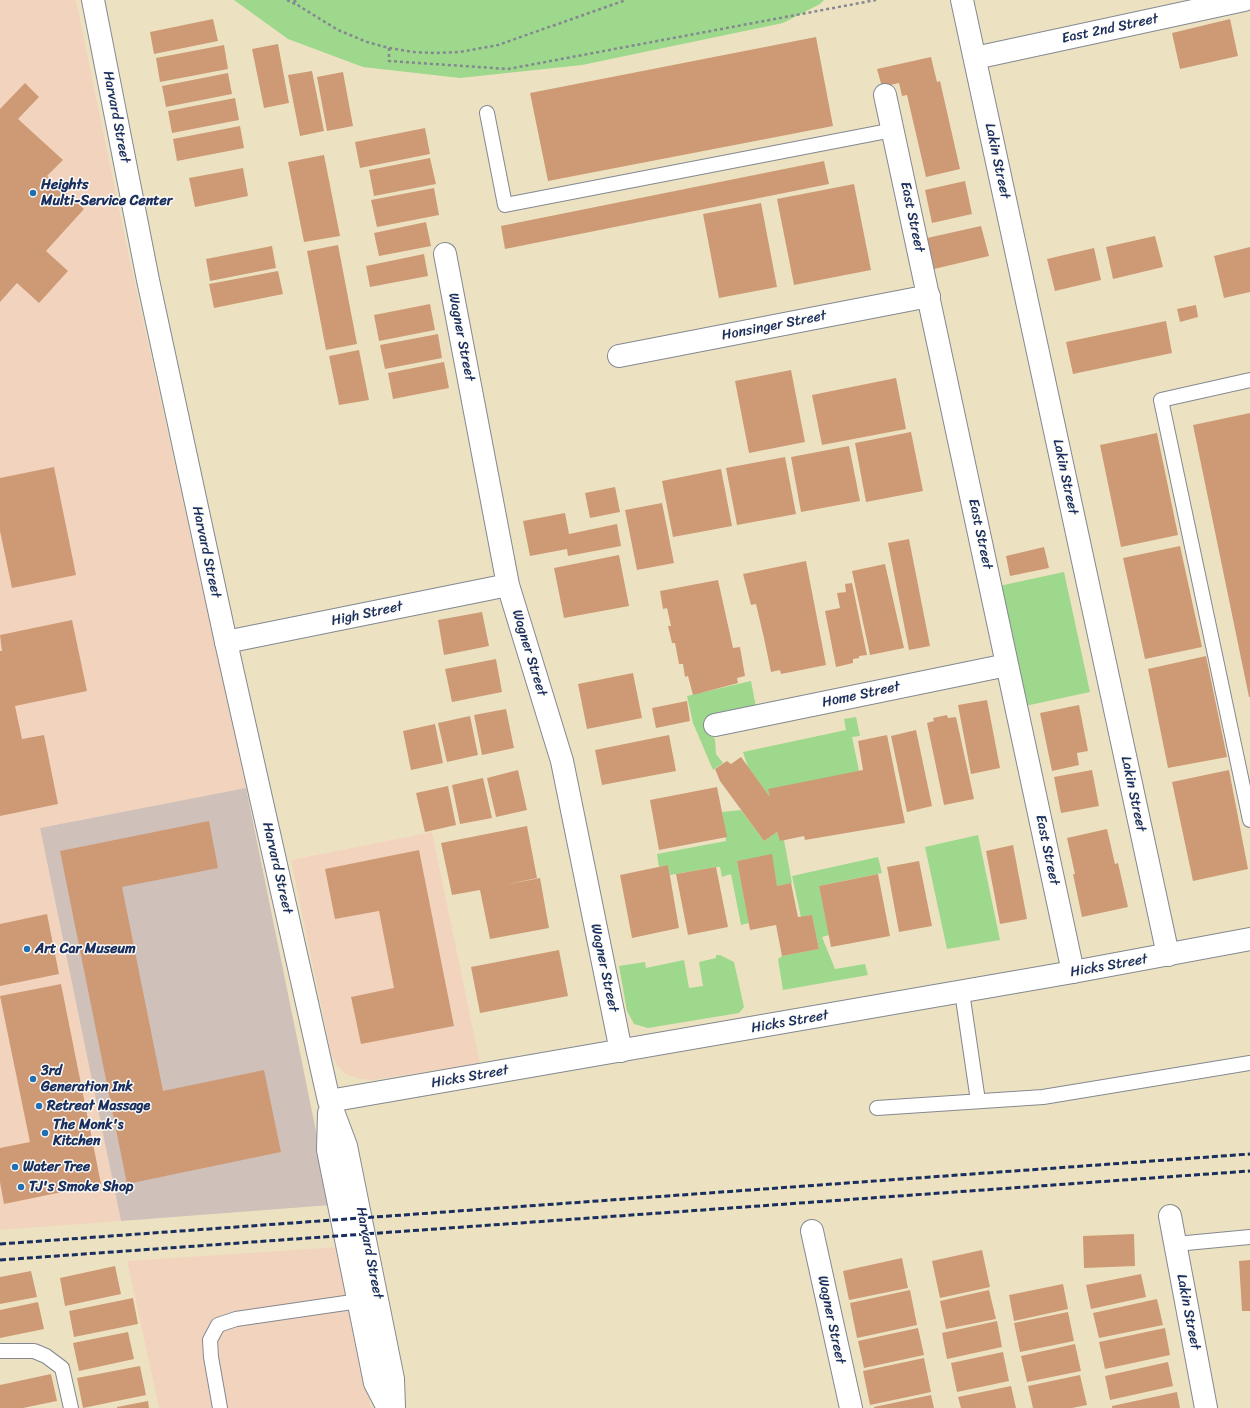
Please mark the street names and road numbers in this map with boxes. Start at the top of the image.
street label: East 2nd Street [1060,11,1160,47]
street label: Harvard Street [99,69,133,165]
street label: Lakin Street [981,122,1013,200]
street label: East Street [896,180,928,254]
street label: Wagner Street [444,291,478,383]
street label: Honsinger Street [720,308,828,344]
street label: Lakin Street [1049,438,1081,516]
street label: East Street [964,497,996,571]
street label: Harvard Street [188,504,224,600]
street label: High Street [330,598,404,630]
street label: Wagner Street [508,608,550,698]
street label: Home Street [820,679,902,711]
street label: Lakin Street [1117,755,1149,833]
street label: East Street [1031,813,1063,887]
street label: Harvard Street [258,820,296,916]
street label: Wagner Street [586,922,622,1014]
street label: Hicks Street [1069,951,1149,981]
street label: Hicks Street [750,1007,830,1037]
street label: Hicks Street [430,1062,510,1092]
street label: Harvard Street [352,1205,386,1301]
street label: Lakin Street [1172,1273,1204,1351]
street label: Wagner Street [813,1274,849,1366]

